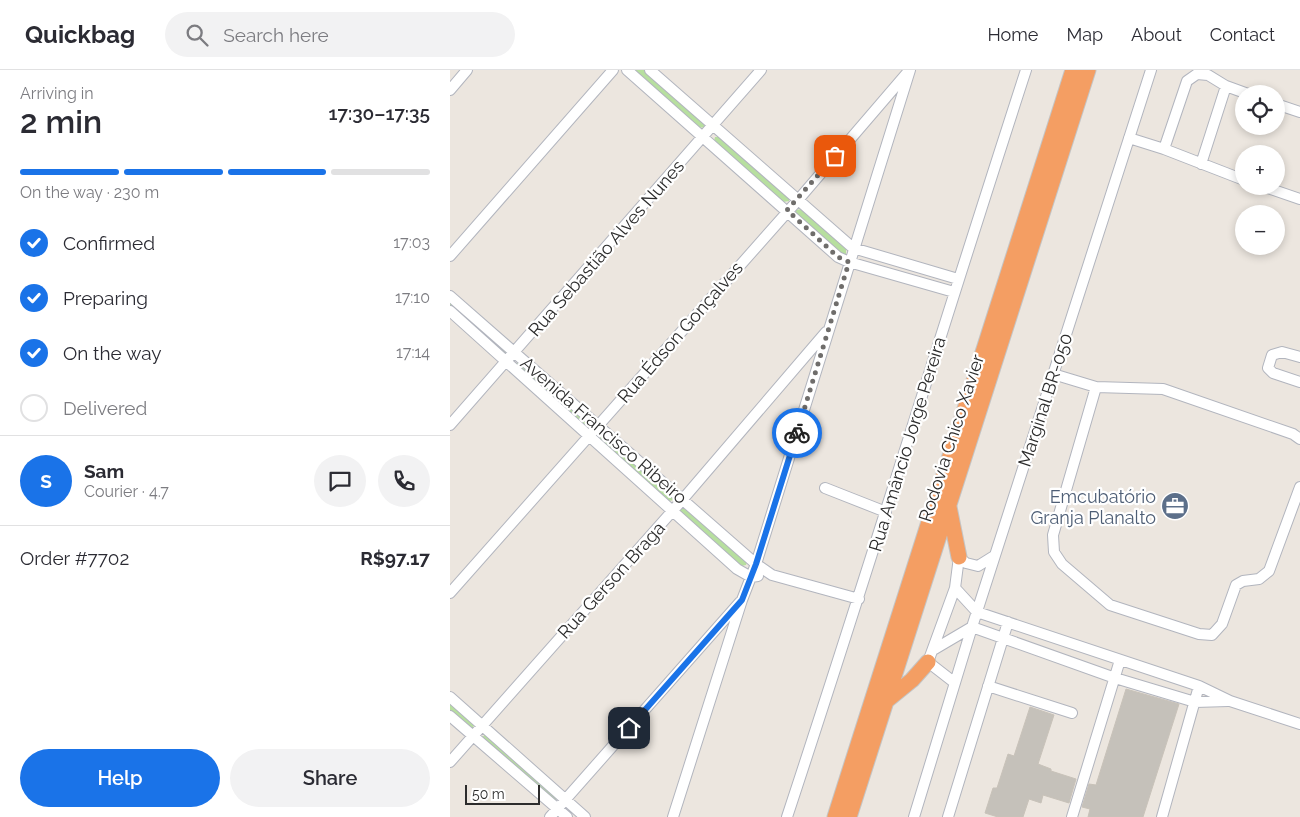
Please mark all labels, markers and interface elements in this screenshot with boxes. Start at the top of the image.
search box [165,12,515,57]
text: Quickbag [25,20,135,49]
icon: search [183,21,211,49]
text: Search here [223,24,329,46]
text: Home [987,24,1038,45]
text: Map [1066,24,1103,45]
text: About [1131,24,1182,45]
text: Contact [1210,24,1275,45]
text: Arriving in [20,84,94,103]
map controls [1235,85,1285,255]
button: locate [1235,85,1285,135]
text: 17:30–17:35 [329,102,430,124]
text: 2 min [20,103,102,140]
pin [814,135,856,177]
icon: bag [821,142,849,170]
button: + [1235,145,1285,195]
street label: Rua Sebastião Alves Nunes [524,155,688,340]
text: On the way · 230 m [20,183,159,202]
button: − [1235,205,1285,255]
icon: check [20,229,48,257]
text: Confirmed [63,232,155,254]
text: 17:03 [393,233,430,252]
street label: Rua Édson Gonçalves [612,256,747,407]
icon: check [20,284,48,312]
text: Preparing [63,287,148,309]
text: 17:10 [395,288,430,307]
street label: Marginal BR-050 [1014,331,1076,469]
street label: Rua Amâncio Jorge Pereira [864,334,950,554]
icon: check [20,339,48,367]
text: On the way [63,342,162,364]
text: 17:14 [396,343,430,362]
street label: Rodovia Chico Xavier [914,351,988,524]
street label: Avenida Francisco Ribeiro [517,352,692,508]
text: Delivered [63,397,147,419]
courier [772,408,822,458]
icon: bike [783,419,811,447]
button: chat [314,455,366,507]
button: phone [378,455,430,507]
text: Sam [84,460,124,482]
text: S [40,470,52,492]
text: Courier · 4.7 [84,482,169,501]
place label: Emcubatório Granja Planalto [1030,486,1156,528]
office icon: Emcubatório Granja Planalto [1160,491,1190,521]
street label: Rua Gerson Braga [553,517,669,643]
text: Order #7702 [20,547,129,569]
text: R$97.17 [360,547,430,569]
pin [608,707,650,749]
icon: home [615,714,643,742]
button: Help [20,749,220,807]
button: Share [230,749,430,807]
scale bar [465,782,540,805]
text: 50 m [472,786,505,802]

